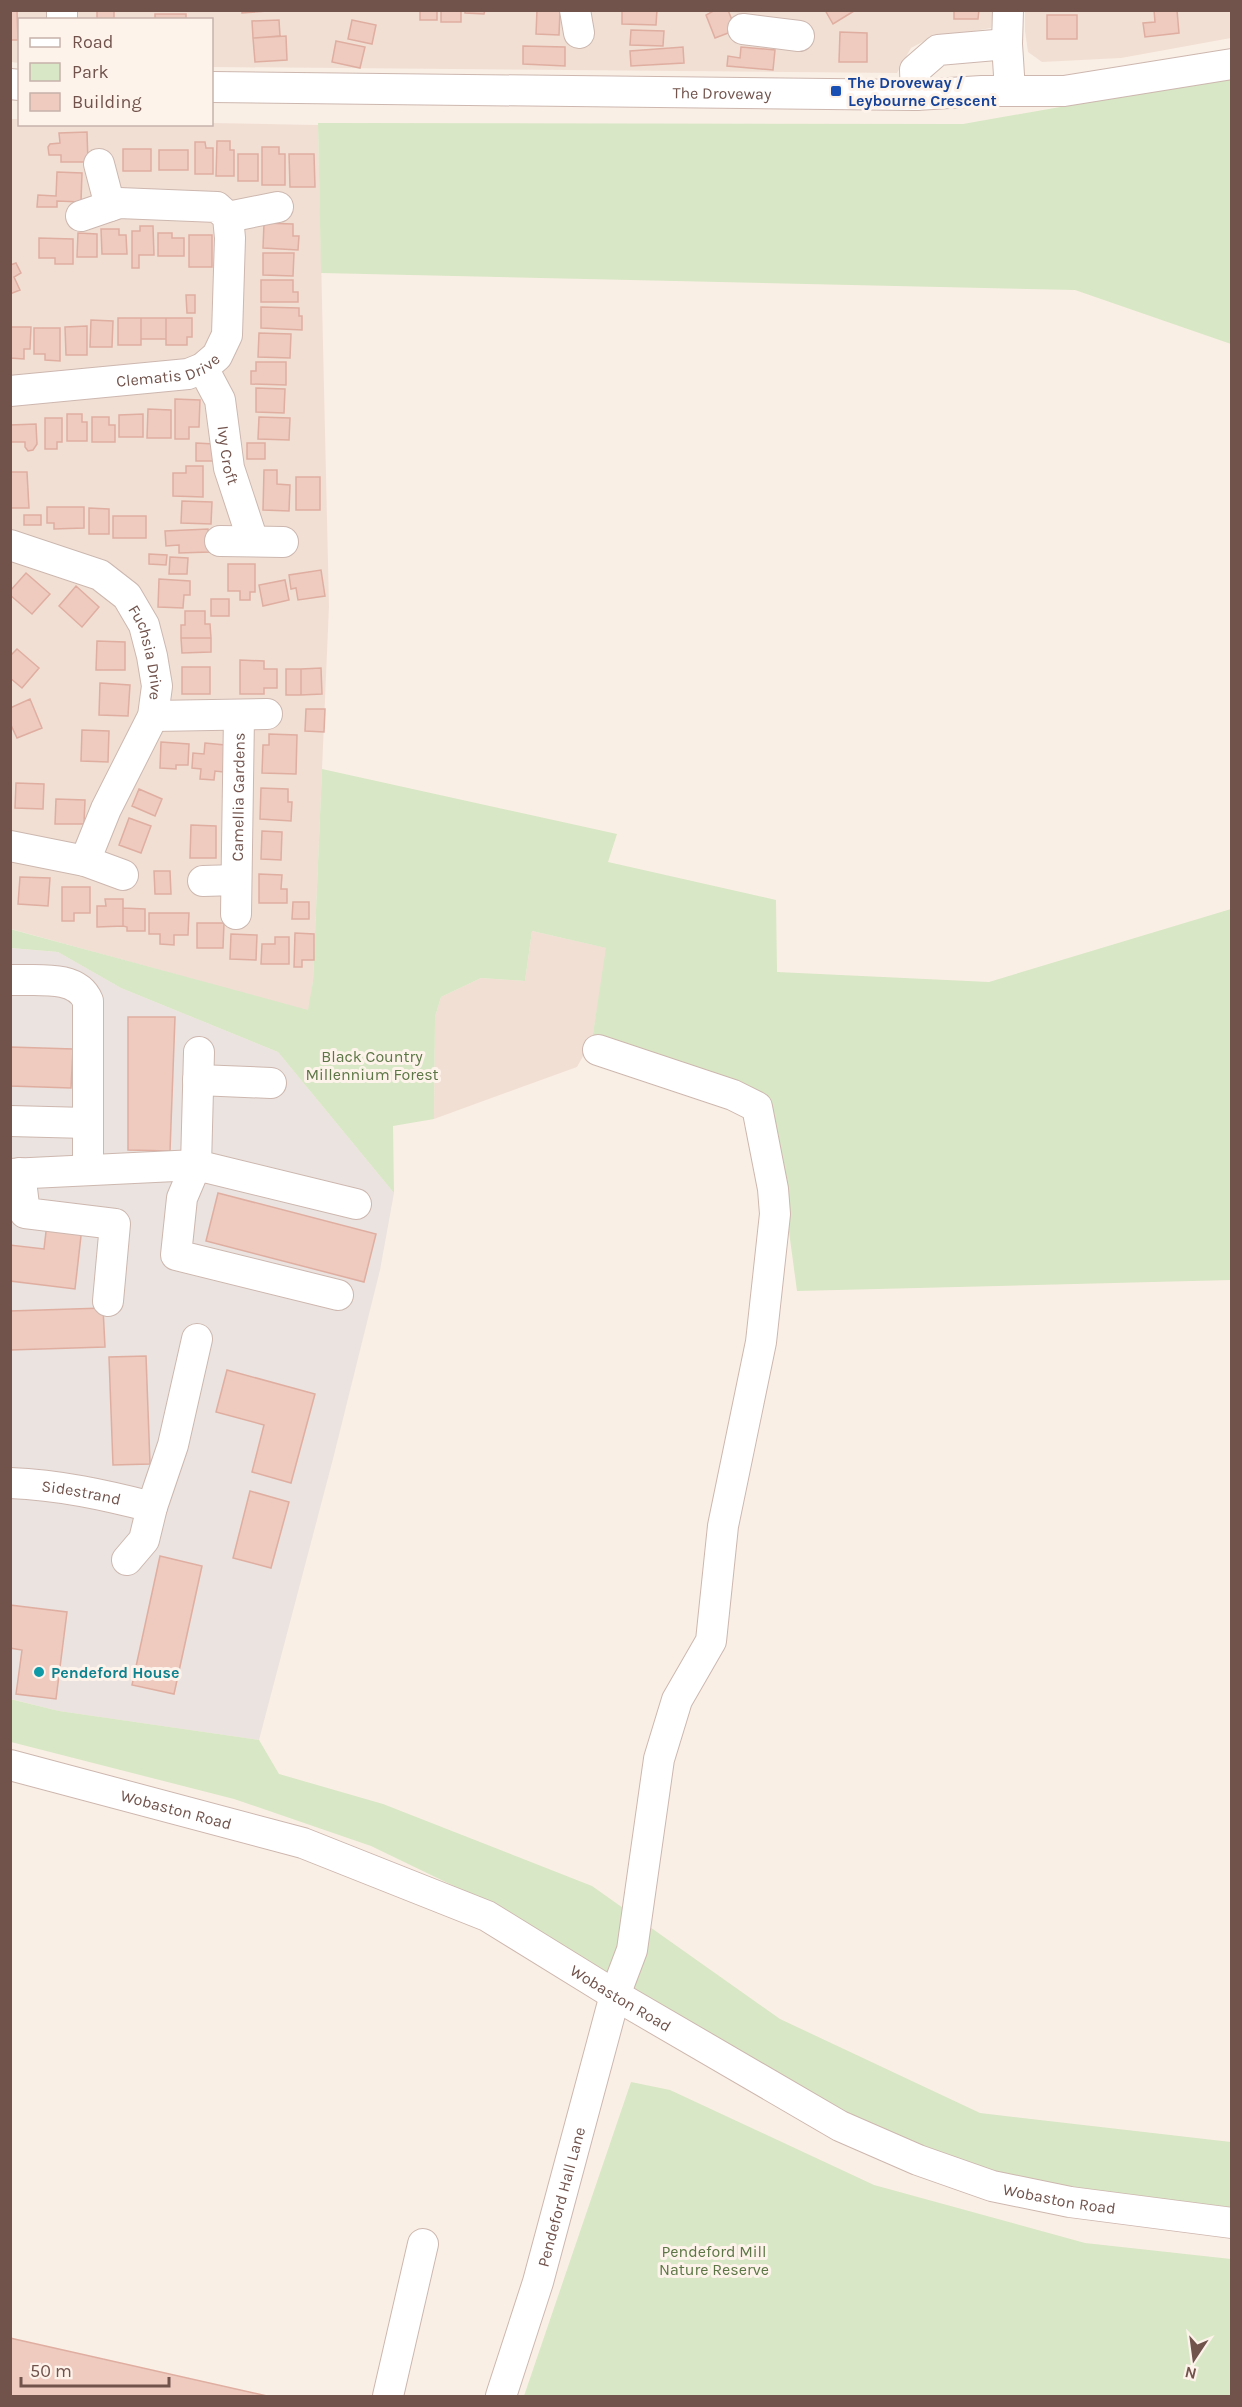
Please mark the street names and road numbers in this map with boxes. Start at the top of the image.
street label: The Droveway [672,83,772,103]
street label: Clematis Drive [115,349,223,391]
street label: Ivy Croft [213,425,243,487]
street label: Fuchsia Drive [124,601,166,701]
street label: Camellia Gardens [228,732,249,862]
street label: Sidestrand [41,1476,123,1509]
street label: Wobaston Road [118,1786,234,1834]
street label: Wobaston Road [567,1961,675,2036]
street label: Pendeford Hall Lane [533,2125,589,2269]
street label: Wobaston Road [1001,2179,1117,2218]

